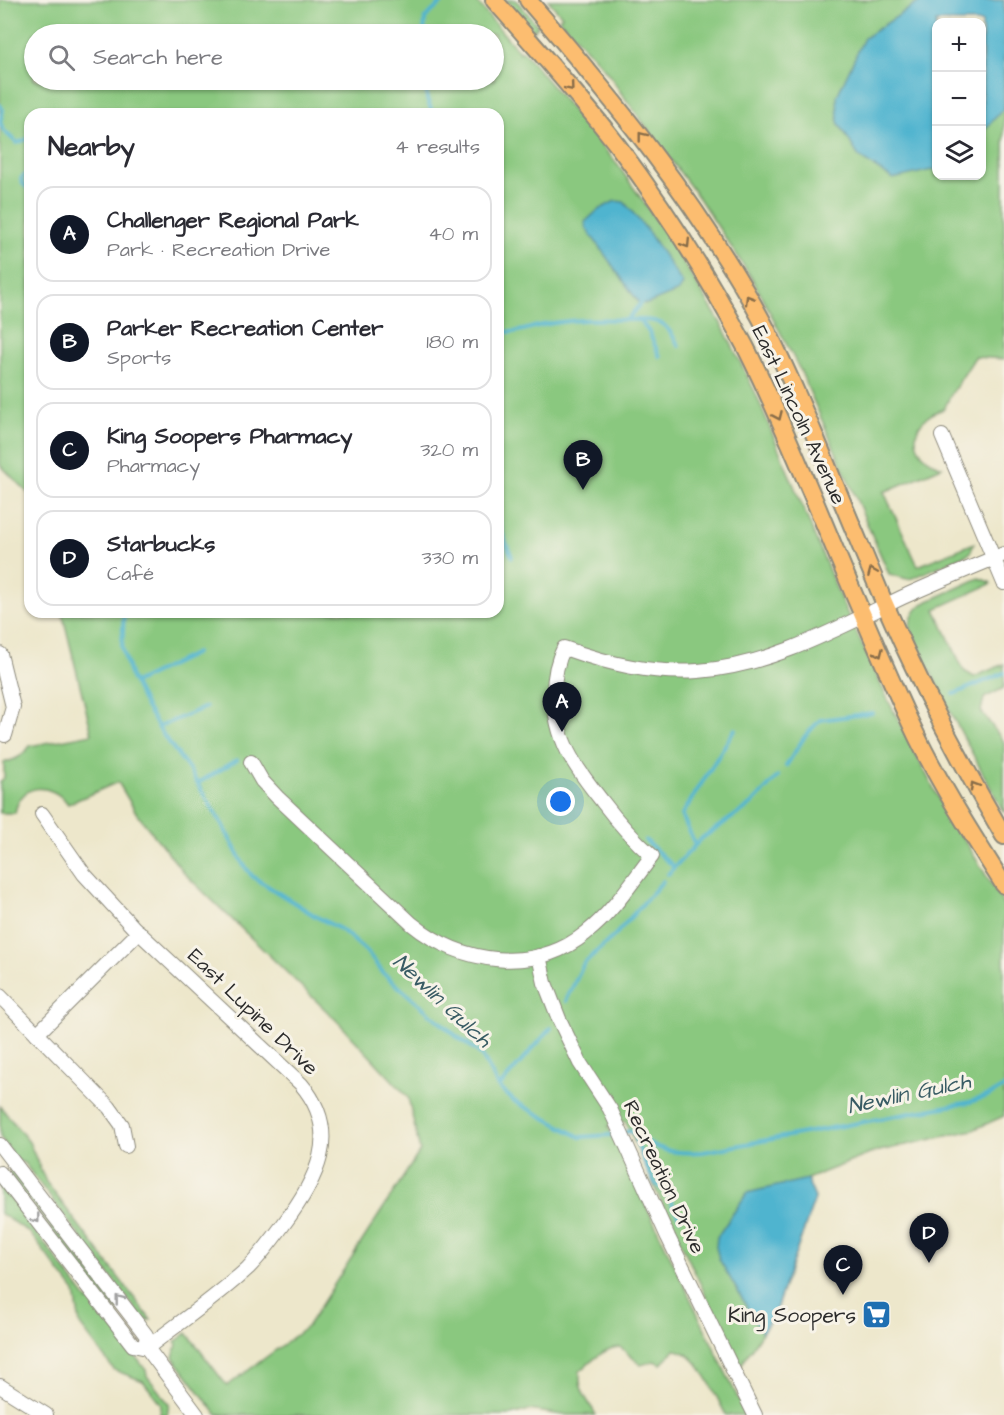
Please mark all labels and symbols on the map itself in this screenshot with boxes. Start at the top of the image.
one-way arrow [563,81,574,92]
one-way arrow [638,132,649,143]
one-way arrow [678,238,690,248]
one-way arrow [745,295,756,305]
street label: East Lincoln Avenue [745,321,853,509]
one-way arrow [771,409,783,420]
pin: B [564,440,602,490]
one-way arrow [867,567,879,578]
one-way arrow [872,647,884,658]
pin: A [542,682,582,732]
one-way arrow [970,782,981,792]
your location [546,787,575,816]
street label: East Lupine Drive [181,942,325,1083]
water label: Newlin Gulch [386,947,499,1056]
water label: Newlin Gulch [845,1066,974,1122]
street label: Recreation Drive [616,1096,712,1258]
one-way arrow [28,1212,39,1223]
pin: D [910,1214,948,1263]
pin: C [824,1246,862,1295]
one-way arrow [115,1295,126,1306]
supermarket icon: King Soopers [861,1299,893,1331]
place label: King Soopers [728,1301,856,1332]

